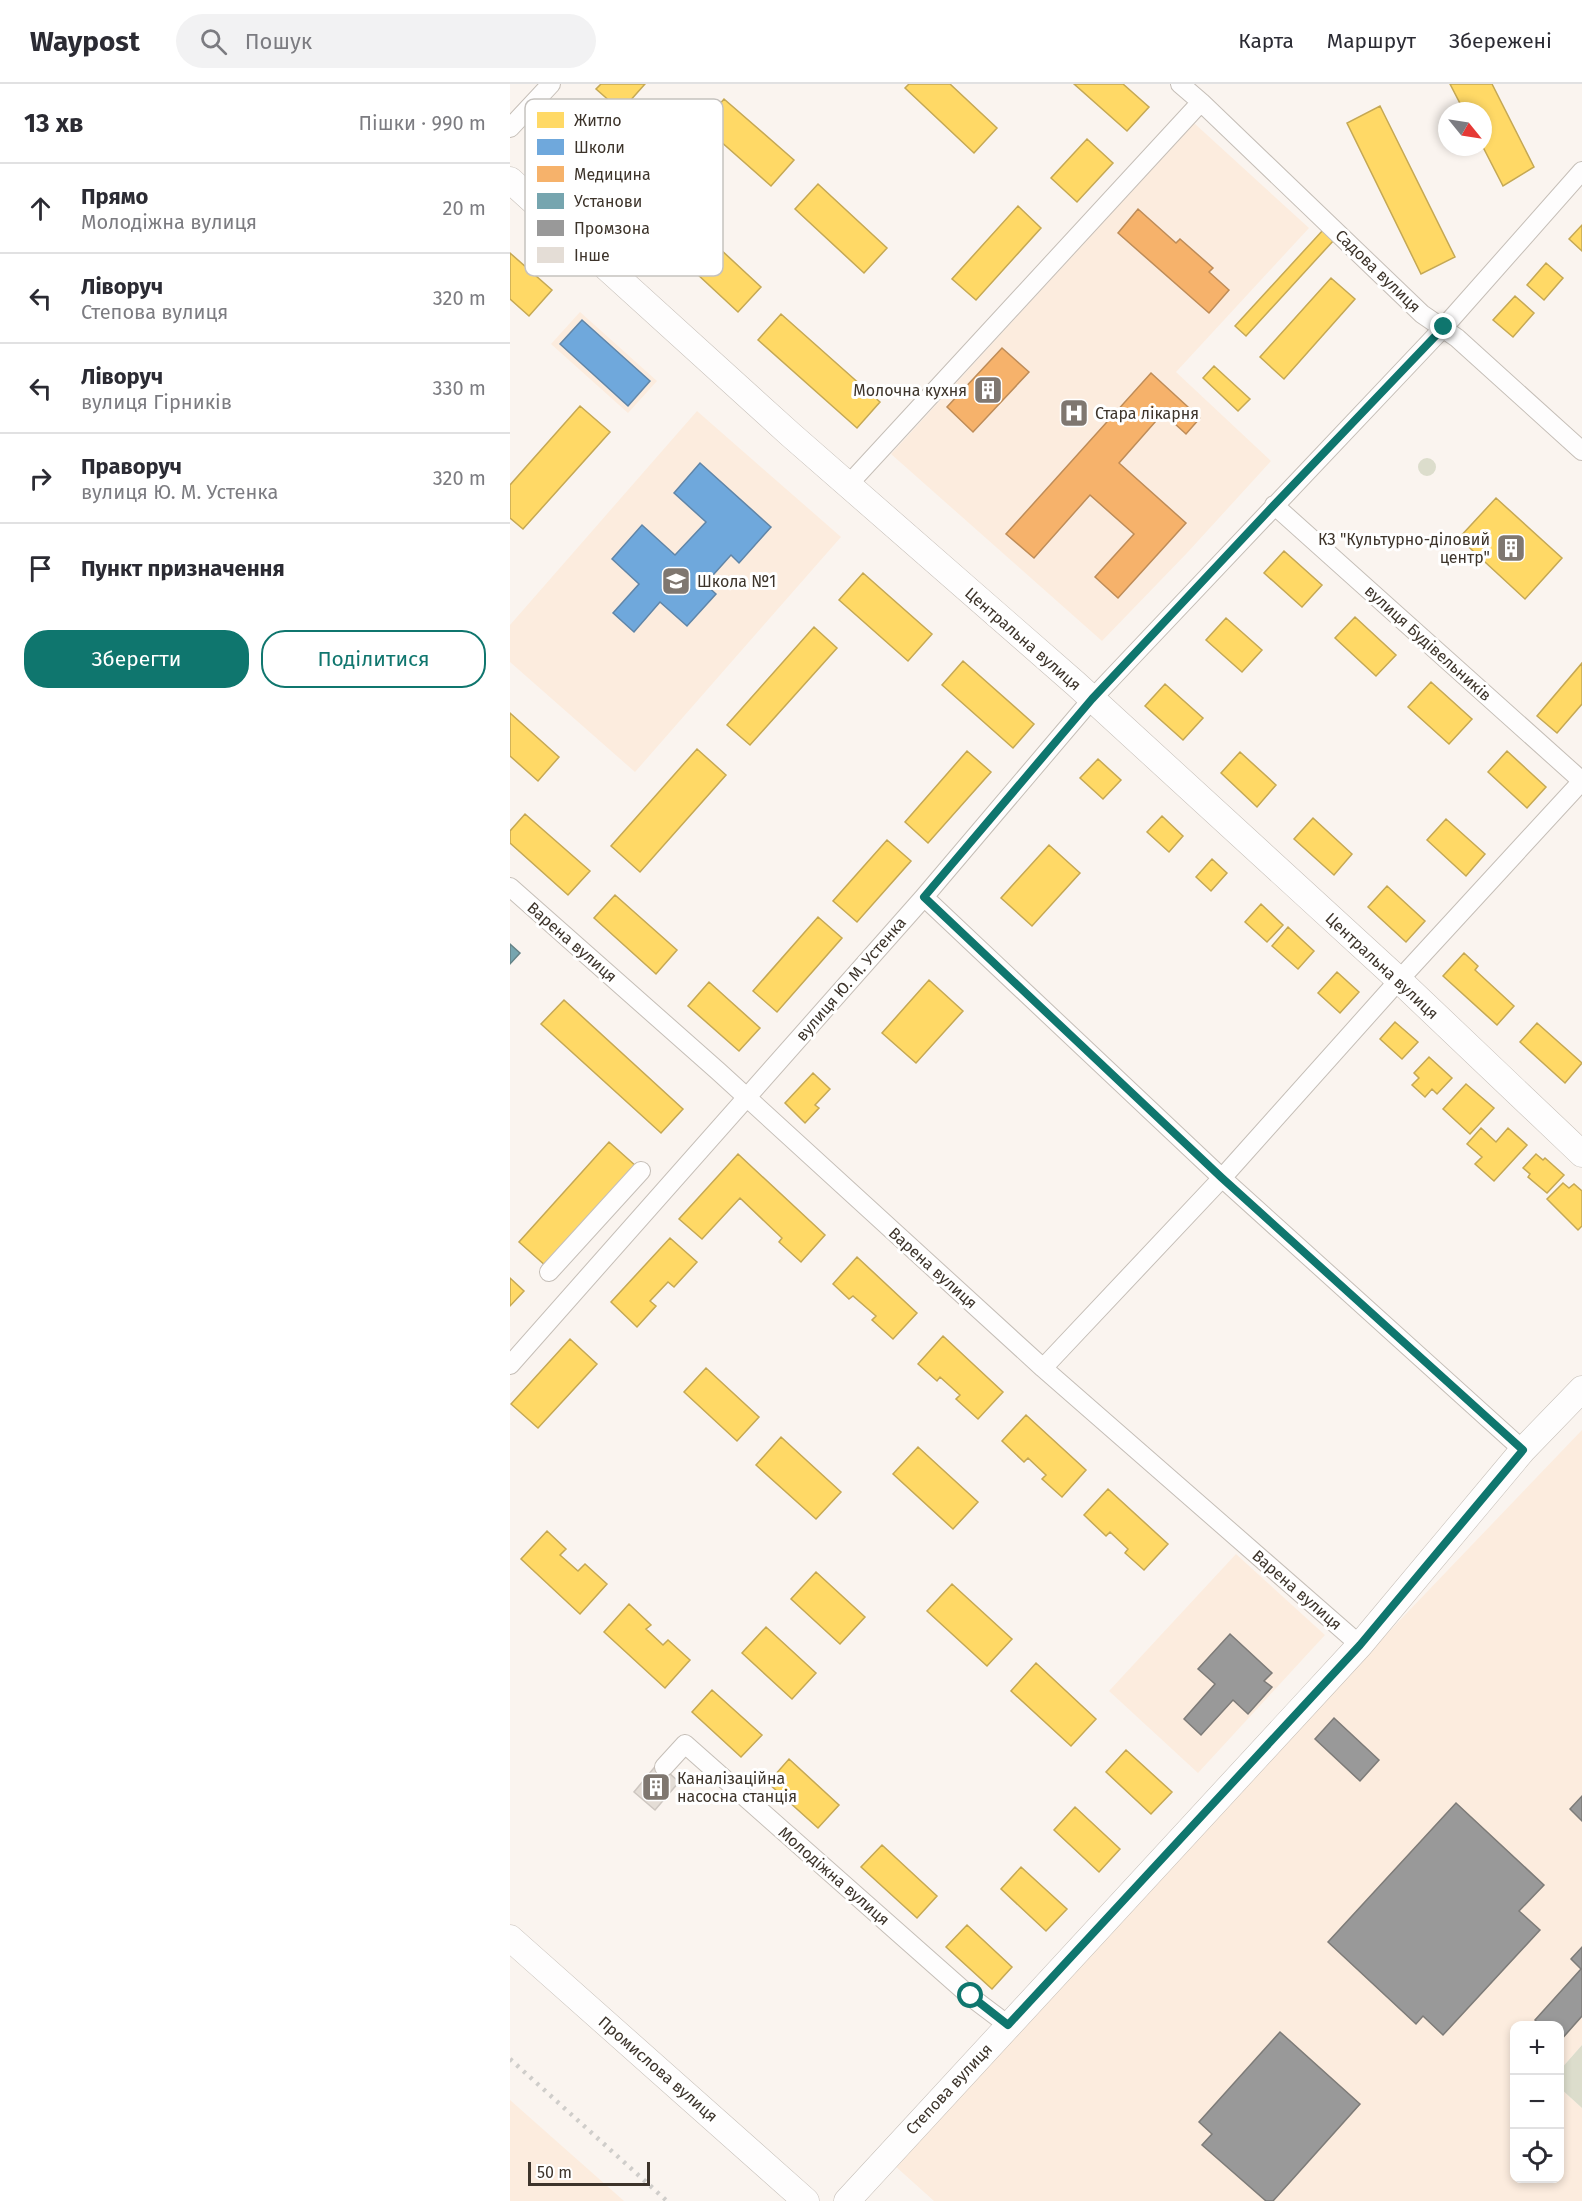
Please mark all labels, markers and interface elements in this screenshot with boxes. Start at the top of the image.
search box [176,14,596,68]
text: Waypost [30,25,140,58]
icon: search [197,25,230,58]
text: Пошук [245,28,312,55]
text: Карта [1238,28,1294,54]
text: Маршрут [1327,28,1416,54]
text: Збережені [1449,28,1552,54]
legend [525,99,723,276]
north arrow [1438,102,1492,156]
text: 13 хв [24,108,84,139]
text: Пішки · 990 m [359,111,486,135]
text: Житло [574,111,622,130]
text: Школи [574,138,625,157]
text: Медицина [574,165,651,184]
text: Прямо [81,183,148,210]
icon: ahead [24,192,57,225]
text: Установи [574,192,642,211]
text: 20 m [443,196,486,220]
text: Молодіжна вулиця [81,210,257,234]
text: Промзона [574,219,650,238]
street label: Садова вулиця [1331,226,1425,316]
text: Інше [574,246,610,265]
text: Ліворуч [81,273,163,300]
icon: left [24,282,57,315]
text: 320 m [433,286,486,310]
text: Степова вулиця [81,300,228,324]
route end [1430,313,1456,339]
text: Ліворуч [81,363,163,390]
icon: left [24,372,57,405]
building icon: Молочна кухня [972,374,1004,406]
text: 330 m [432,376,486,400]
place label: Молочна кухня [853,381,967,400]
text: вулиця Гірників [81,390,232,414]
hospital icon: Стара лікарня [1058,397,1090,429]
place label: Стара лікарня [1095,404,1199,423]
text: Праворуч [81,453,182,480]
icon: right [24,462,57,495]
text: 320 m [433,466,486,490]
text: вулиця Ю. М. Устенка [81,480,278,504]
place label: КЗ "Культурно-діловий центр" [1318,530,1490,567]
building icon: КЗ "Культурно-діловий центр" [1495,532,1527,564]
icon: arrive [24,552,57,585]
text: Пункт призначення [81,555,285,582]
school or university icon: Школа №1 [660,565,692,597]
place label: Школа №1 [697,572,776,591]
street label: вулиця Будівельників [1361,581,1495,705]
street label: Центральна вулиця [961,583,1085,695]
button: Зберегти [24,630,249,688]
button: Поділитися [261,630,486,688]
street label: Варена вулиця [523,898,621,986]
street label: Центральна вулиця [1322,909,1442,1023]
street label: вулиця Ю. М. Устенка [792,913,910,1045]
street label: Варена вулиця [885,1223,981,1313]
street label: Варена вулиця [1248,1546,1346,1634]
place label: Каналізаційна насосна станція [677,1769,797,1806]
building icon: Каналізаційна насосна станція [640,1771,672,1803]
street label: Молодіжна вулиця [775,1823,893,1929]
route start [957,1982,983,2008]
street label: Промислова вулиця [595,2012,721,2126]
map controls [1510,2021,1564,2183]
button: + [1510,2021,1564,2075]
street label: Степова вулиця [902,2039,996,2139]
button: − [1510,2075,1564,2129]
button: locate [1510,2129,1564,2183]
scale bar [528,2159,650,2186]
text: 50 m [537,2163,572,2182]

